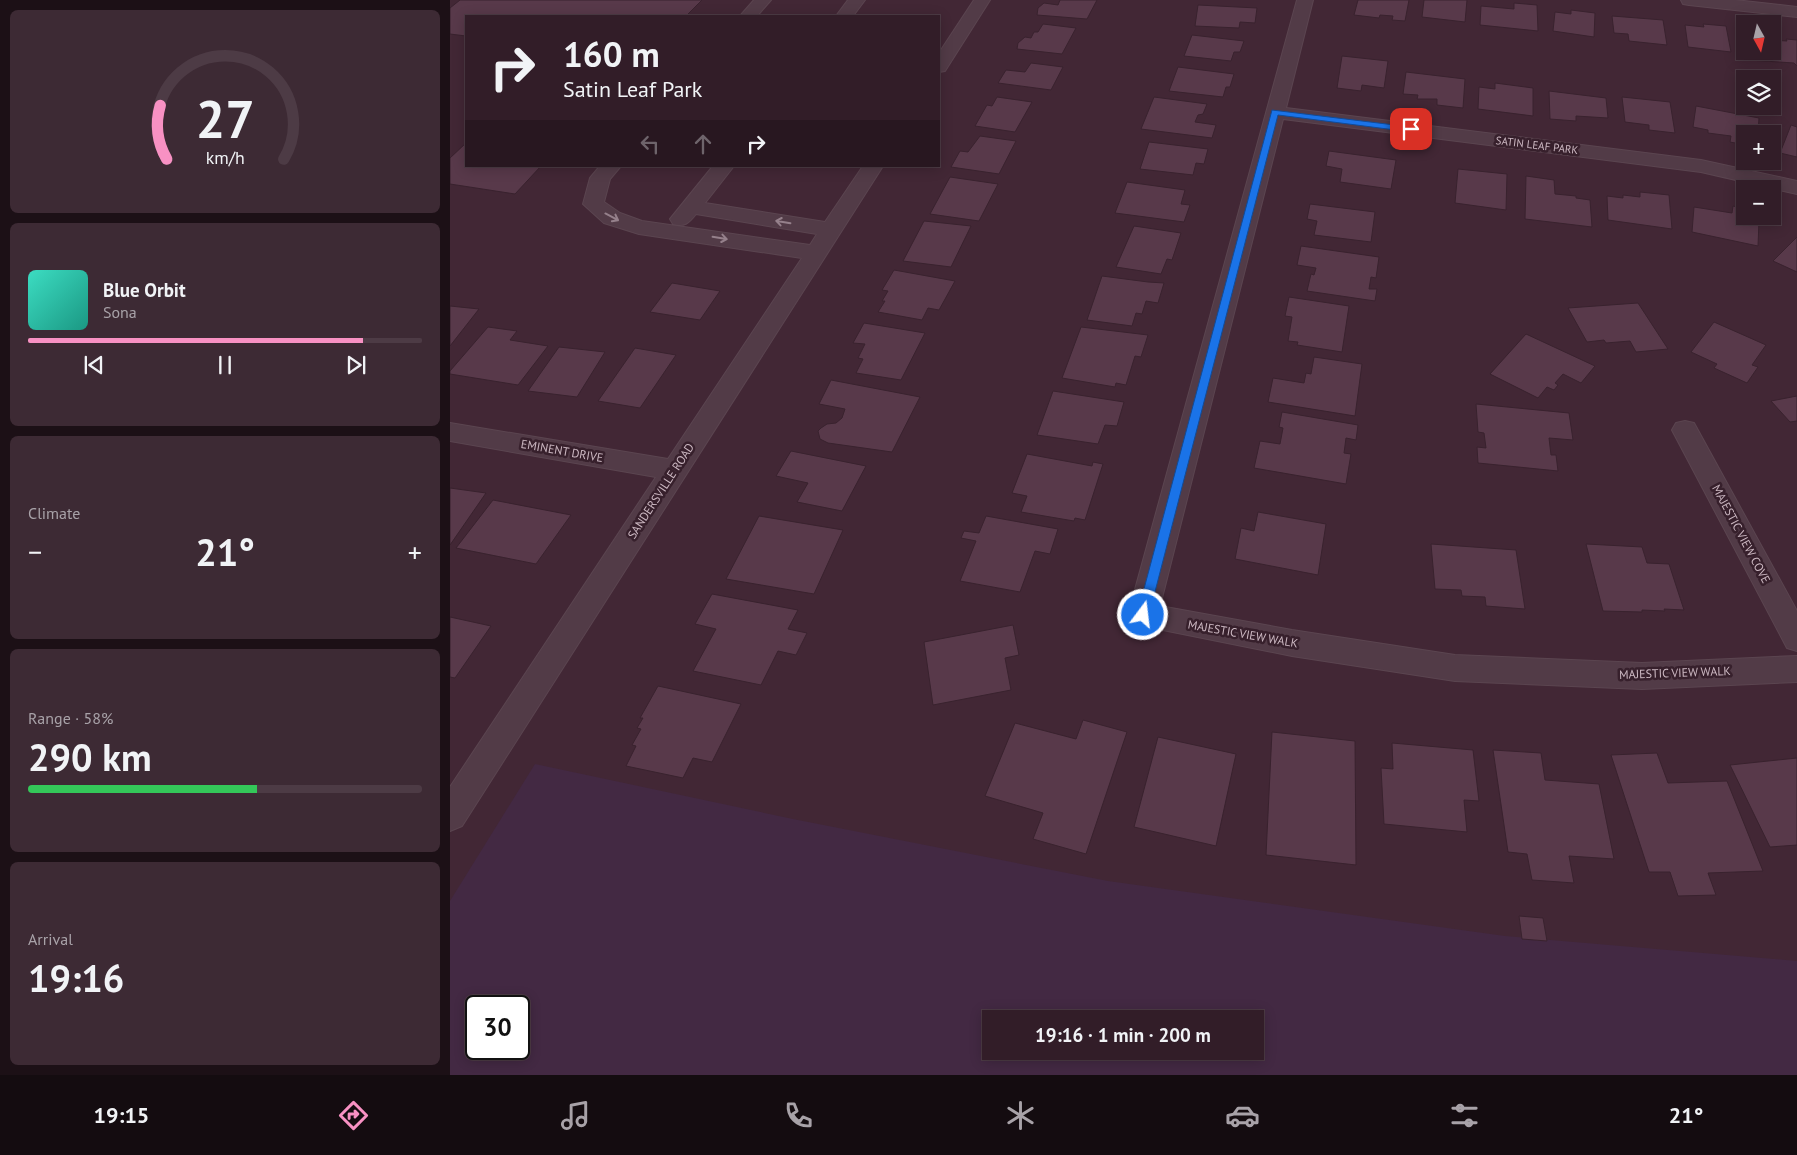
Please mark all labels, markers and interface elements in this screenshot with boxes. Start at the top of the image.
north arrow [1736,15,1781,60]
map controls [1736,15,1781,225]
text: 160 m [563,31,660,77]
icon: right [480,35,545,100]
button: layers [1736,70,1781,115]
text: Satin Leaf Park [563,75,702,103]
text: 27 [196,85,254,152]
pin [1390,108,1432,150]
icon: arrive [1397,115,1425,143]
button: + [1736,125,1781,170]
icon: left [636,130,664,158]
icon: ahead [689,130,717,158]
icon: right [742,130,770,158]
street label: SATIN LEAF PARK [1495,133,1579,157]
text: km/h [205,146,245,169]
button: − [1736,180,1781,225]
one-way arrow [604,212,619,222]
one-way arrow [775,217,791,227]
one-way arrow [712,233,728,243]
text: Blue Orbit [103,278,186,302]
text: Sona [103,302,137,322]
icon: previous [80,351,108,379]
icon: pause [211,351,239,379]
icon: next [342,351,370,379]
street label: EMINENT DRIVE [520,436,604,465]
street label: SANDERSVILLE ROAD [624,440,697,541]
street label: MAJESTIC VIEW COVE [1709,482,1774,586]
text: Climate [28,503,80,523]
text: 21° [195,527,255,576]
text: − [28,533,42,570]
text: + [408,533,422,570]
position arrow [1116,588,1168,640]
street label: MAJESTIC VIEW WALK [1187,616,1299,651]
street label: MAJESTIC VIEW WALK [1619,663,1731,682]
text: Range · 58% [28,708,113,728]
text: 290 km [28,732,152,781]
text: Arrival [28,929,73,949]
text: 19:16 [28,953,124,1002]
speed limit sign: 30 [465,995,530,1060]
text: 19:16 · 1 min · 200 m [1035,1023,1211,1047]
icon: directions [336,1098,371,1133]
icon: music [558,1098,593,1133]
icon: phone [781,1098,816,1133]
icon: climate [1003,1098,1038,1133]
icon: car [1225,1098,1260,1133]
icon: filters [1447,1098,1482,1133]
text: 19:15 [94,1101,149,1129]
text: 21° [1669,1101,1703,1129]

